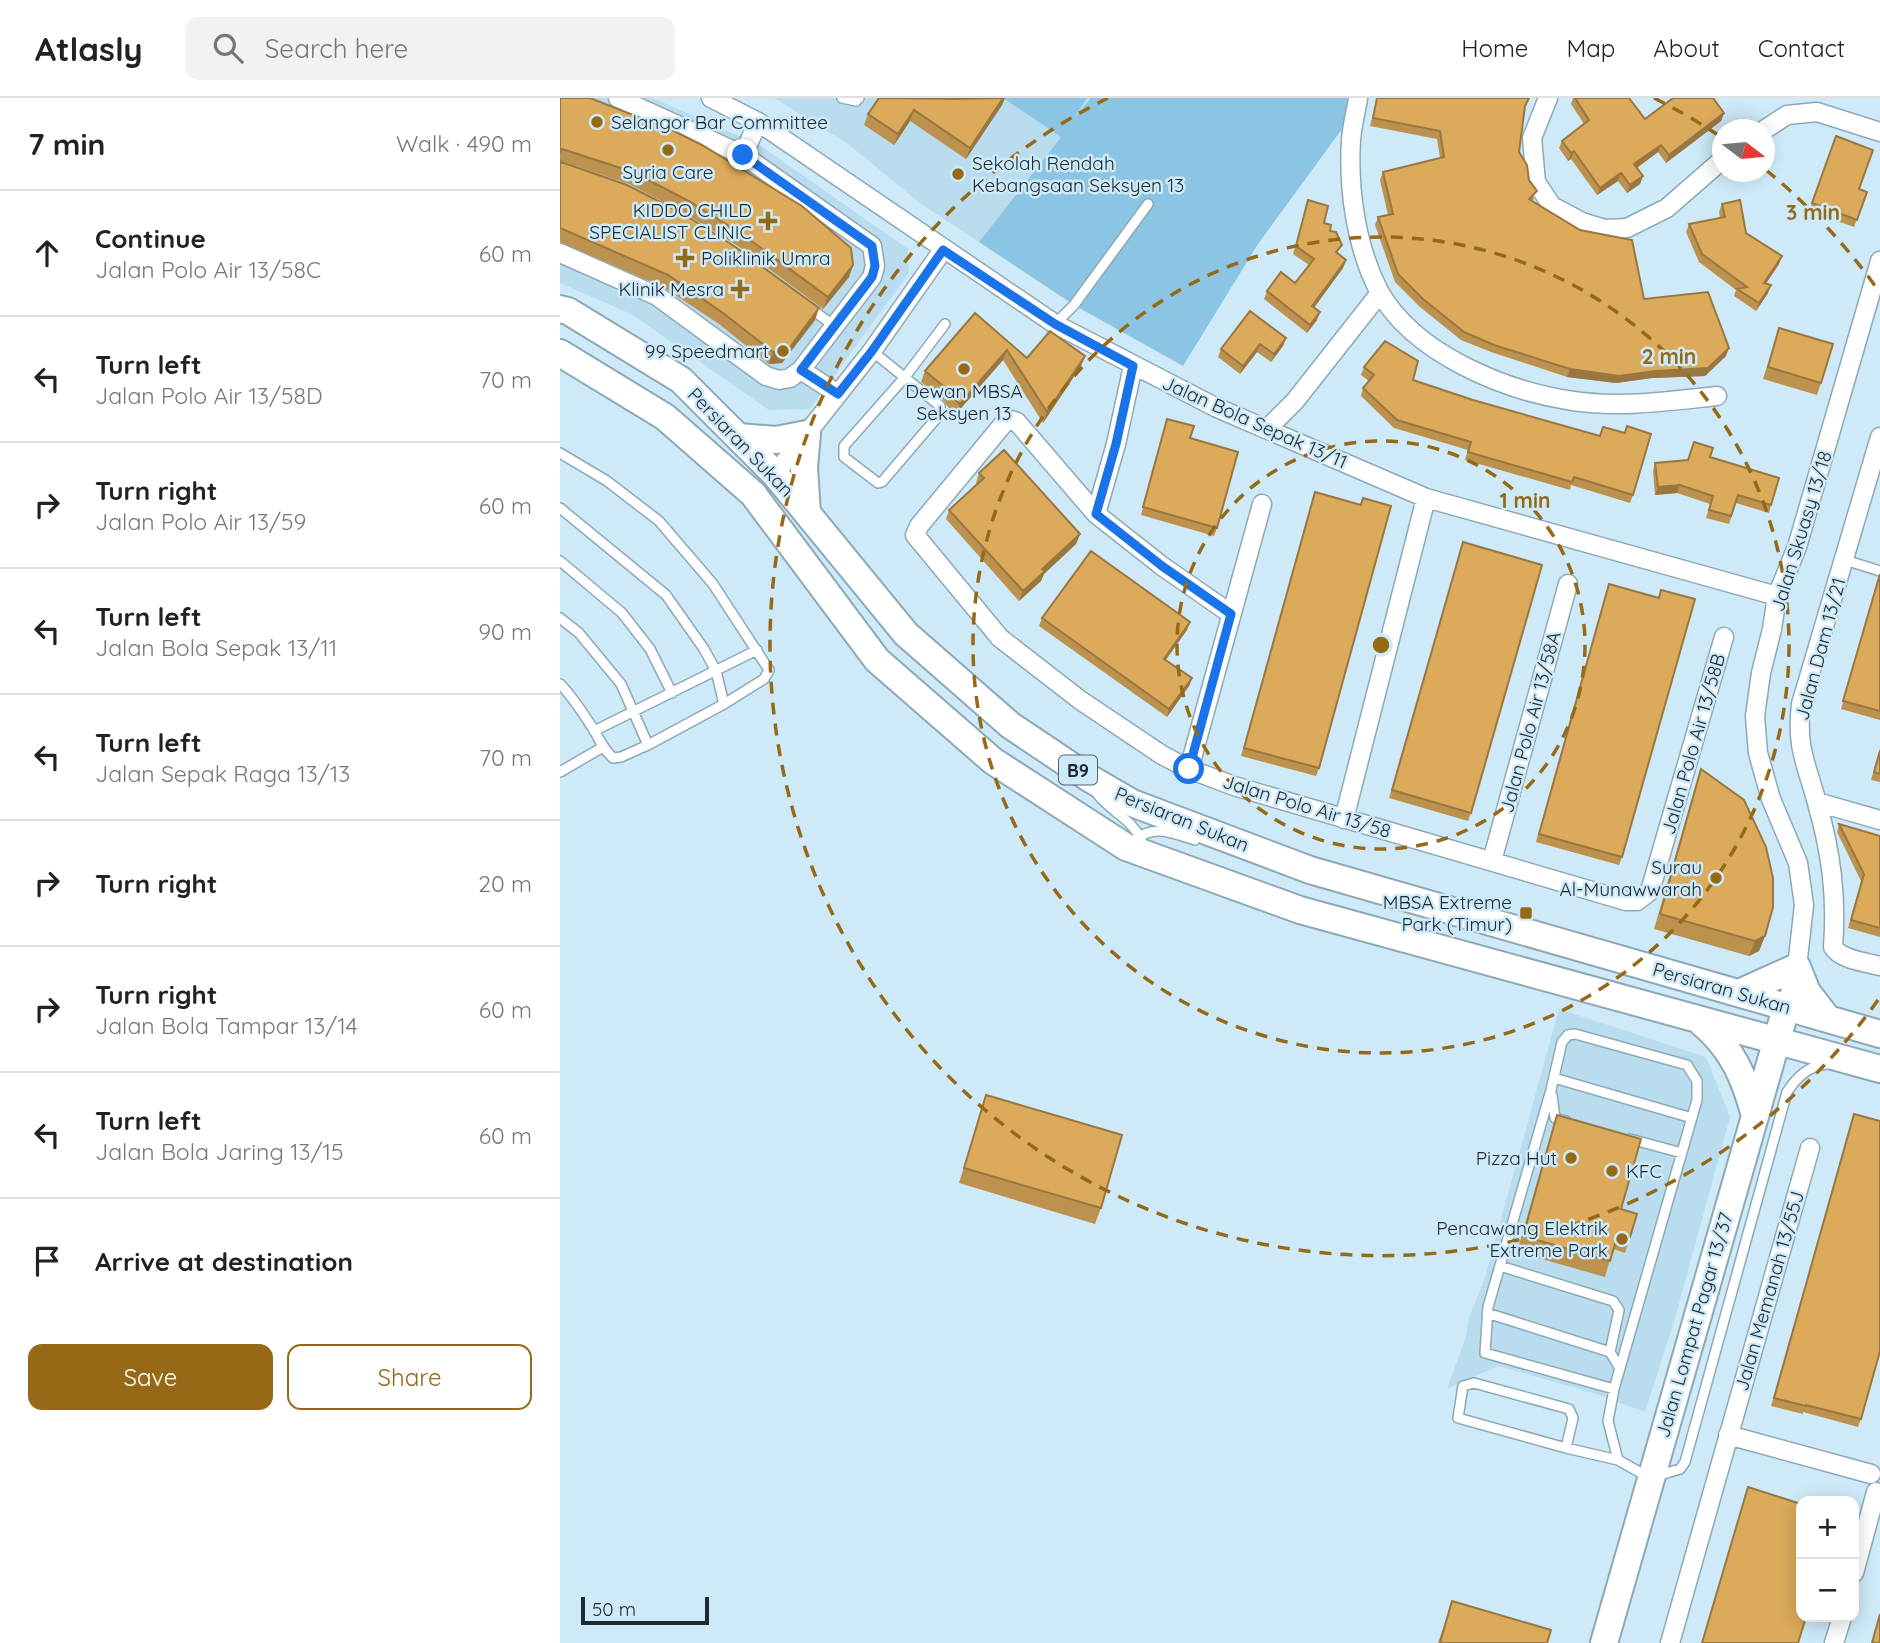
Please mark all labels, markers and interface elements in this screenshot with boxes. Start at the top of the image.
search box [185,17,675,80]
text: Atlasly [35,28,143,69]
icon: search [209,29,247,67]
text: Search here [265,32,408,65]
text: Home [1461,33,1528,63]
text: Map [1566,33,1615,63]
text: About [1653,33,1720,63]
text: Contact [1758,33,1845,63]
place label: Selangor Bar Committee [611,110,828,134]
marker: Selangor Bar Committee [589,114,605,130]
north arrow [1712,119,1775,182]
text: 7 min [28,125,106,163]
text: Walk · 490 m [396,129,532,158]
route end [727,139,758,170]
marker: Syria Care [660,142,676,158]
place label: Sekolah Rendah Kebangsaan Seksyen 13 [972,151,1184,197]
place label: Syria Care [622,160,714,184]
marker: Sekolah Rendah Kebangsaan Seksyen 13 [950,166,966,182]
place label: KIDDO CHILD SPECIALIST CLINIC [589,198,752,244]
text: 3 min [1786,199,1840,225]
marker: KIDDO CHILD SPECIALIST CLINIC [758,211,778,231]
text: Continue [95,222,206,255]
icon: ahead [28,234,66,272]
text: 60 m [479,239,532,268]
place label: Poliklinik Umra [701,246,830,270]
marker: Poliklinik Umra [675,248,695,268]
text: Jalan Polo Air 13/58C [95,255,321,284]
place label: Klinik Mesra [618,277,724,301]
marker: Klinik Mesra [730,279,750,299]
place label: 99 Speedmart [645,339,769,363]
marker: 99 Speedmart [775,343,791,359]
text: 2 min [1642,343,1696,369]
text: Turn left [95,348,202,381]
icon: left [28,360,66,398]
marker: Dewan MBSA Seksyen 13 [956,361,972,377]
text: 70 m [479,365,532,394]
street label: Jalan Bola Sepak 13/11 [1159,370,1351,474]
place label: Dewan MBSA Seksyen 13 [905,379,1023,425]
text: Jalan Polo Air 13/58D [95,381,323,410]
street label: Persiaran Sukan [683,382,799,502]
street label: Jalan Skuasy 13/18 [1765,448,1837,614]
text: Turn right [95,474,217,507]
icon: right [28,486,66,524]
text: 1 min [1500,487,1550,513]
text: 60 m [479,491,532,520]
text: Jalan Polo Air 13/59 [95,507,306,536]
street label: Jalan Dam 13/21 [1789,575,1851,723]
text: Turn left [95,600,202,633]
icon: left [28,612,66,650]
text: 90 m [478,617,532,646]
street label: Jalan Polo Air 13/58A [1494,629,1566,815]
text: Jalan Bola Sepak 13/11 [95,633,337,662]
centre of rings [1369,633,1393,657]
street label: Jalan Polo Air 13/58B [1656,651,1730,837]
text: Turn left [95,726,202,759]
icon: left [28,738,66,776]
text: 70 m [479,743,532,772]
route start [1173,753,1204,784]
road number: B9 [1059,756,1097,784]
text: Jalan Sepak Raga 13/13 [95,759,350,788]
street label: Jalan Polo Air 13/58 [1220,769,1394,843]
street label: Persiaran Sukan [1111,781,1253,857]
place label: Surau Al-Munawwarah [1559,855,1702,901]
icon: right [28,864,66,902]
text: Turn right [95,867,217,900]
text: 20 m [478,869,532,898]
marker: Surau Al-Munawwarah [1708,870,1724,886]
place label: MBSA Extreme Park (Timur) [1383,890,1512,936]
marker: MBSA Extreme Park (Timur) [1518,905,1534,921]
street label: Persiaran Sukan [1650,957,1794,1019]
text: Turn right [95,978,217,1011]
icon: right [28,990,66,1028]
text: 60 m [479,995,532,1024]
text: Jalan Bola Tampar 13/14 [95,1011,358,1040]
text: Turn left [95,1104,202,1137]
icon: left [28,1116,66,1154]
text: 60 m [479,1121,532,1150]
text: Jalan Bola Jaring 13/15 [95,1137,344,1166]
place label: Pizza Hut [1476,1146,1557,1170]
marker: Pizza Hut [1563,1150,1579,1166]
place label: KFC [1626,1159,1662,1183]
marker: KFC [1604,1163,1620,1179]
street label: Jalan Memanah 13/55J [1729,1188,1809,1394]
street label: Jalan Lompat Pagar 13/37 [1650,1209,1738,1440]
place label: Pencawang Elektrik Extreme Park [1436,1216,1608,1262]
marker: Pencawang Elektrik Extreme Park [1614,1231,1630,1247]
icon: arrive [28,1242,66,1280]
text: Arrive at destination [95,1245,353,1278]
button: Save [28,1344,273,1410]
button: Share [287,1344,532,1410]
map controls [1796,1496,1859,1622]
button: + [1796,1496,1859,1559]
button: − [1796,1559,1859,1622]
scale bar [581,1594,709,1626]
text: 50 m [592,1597,636,1621]

